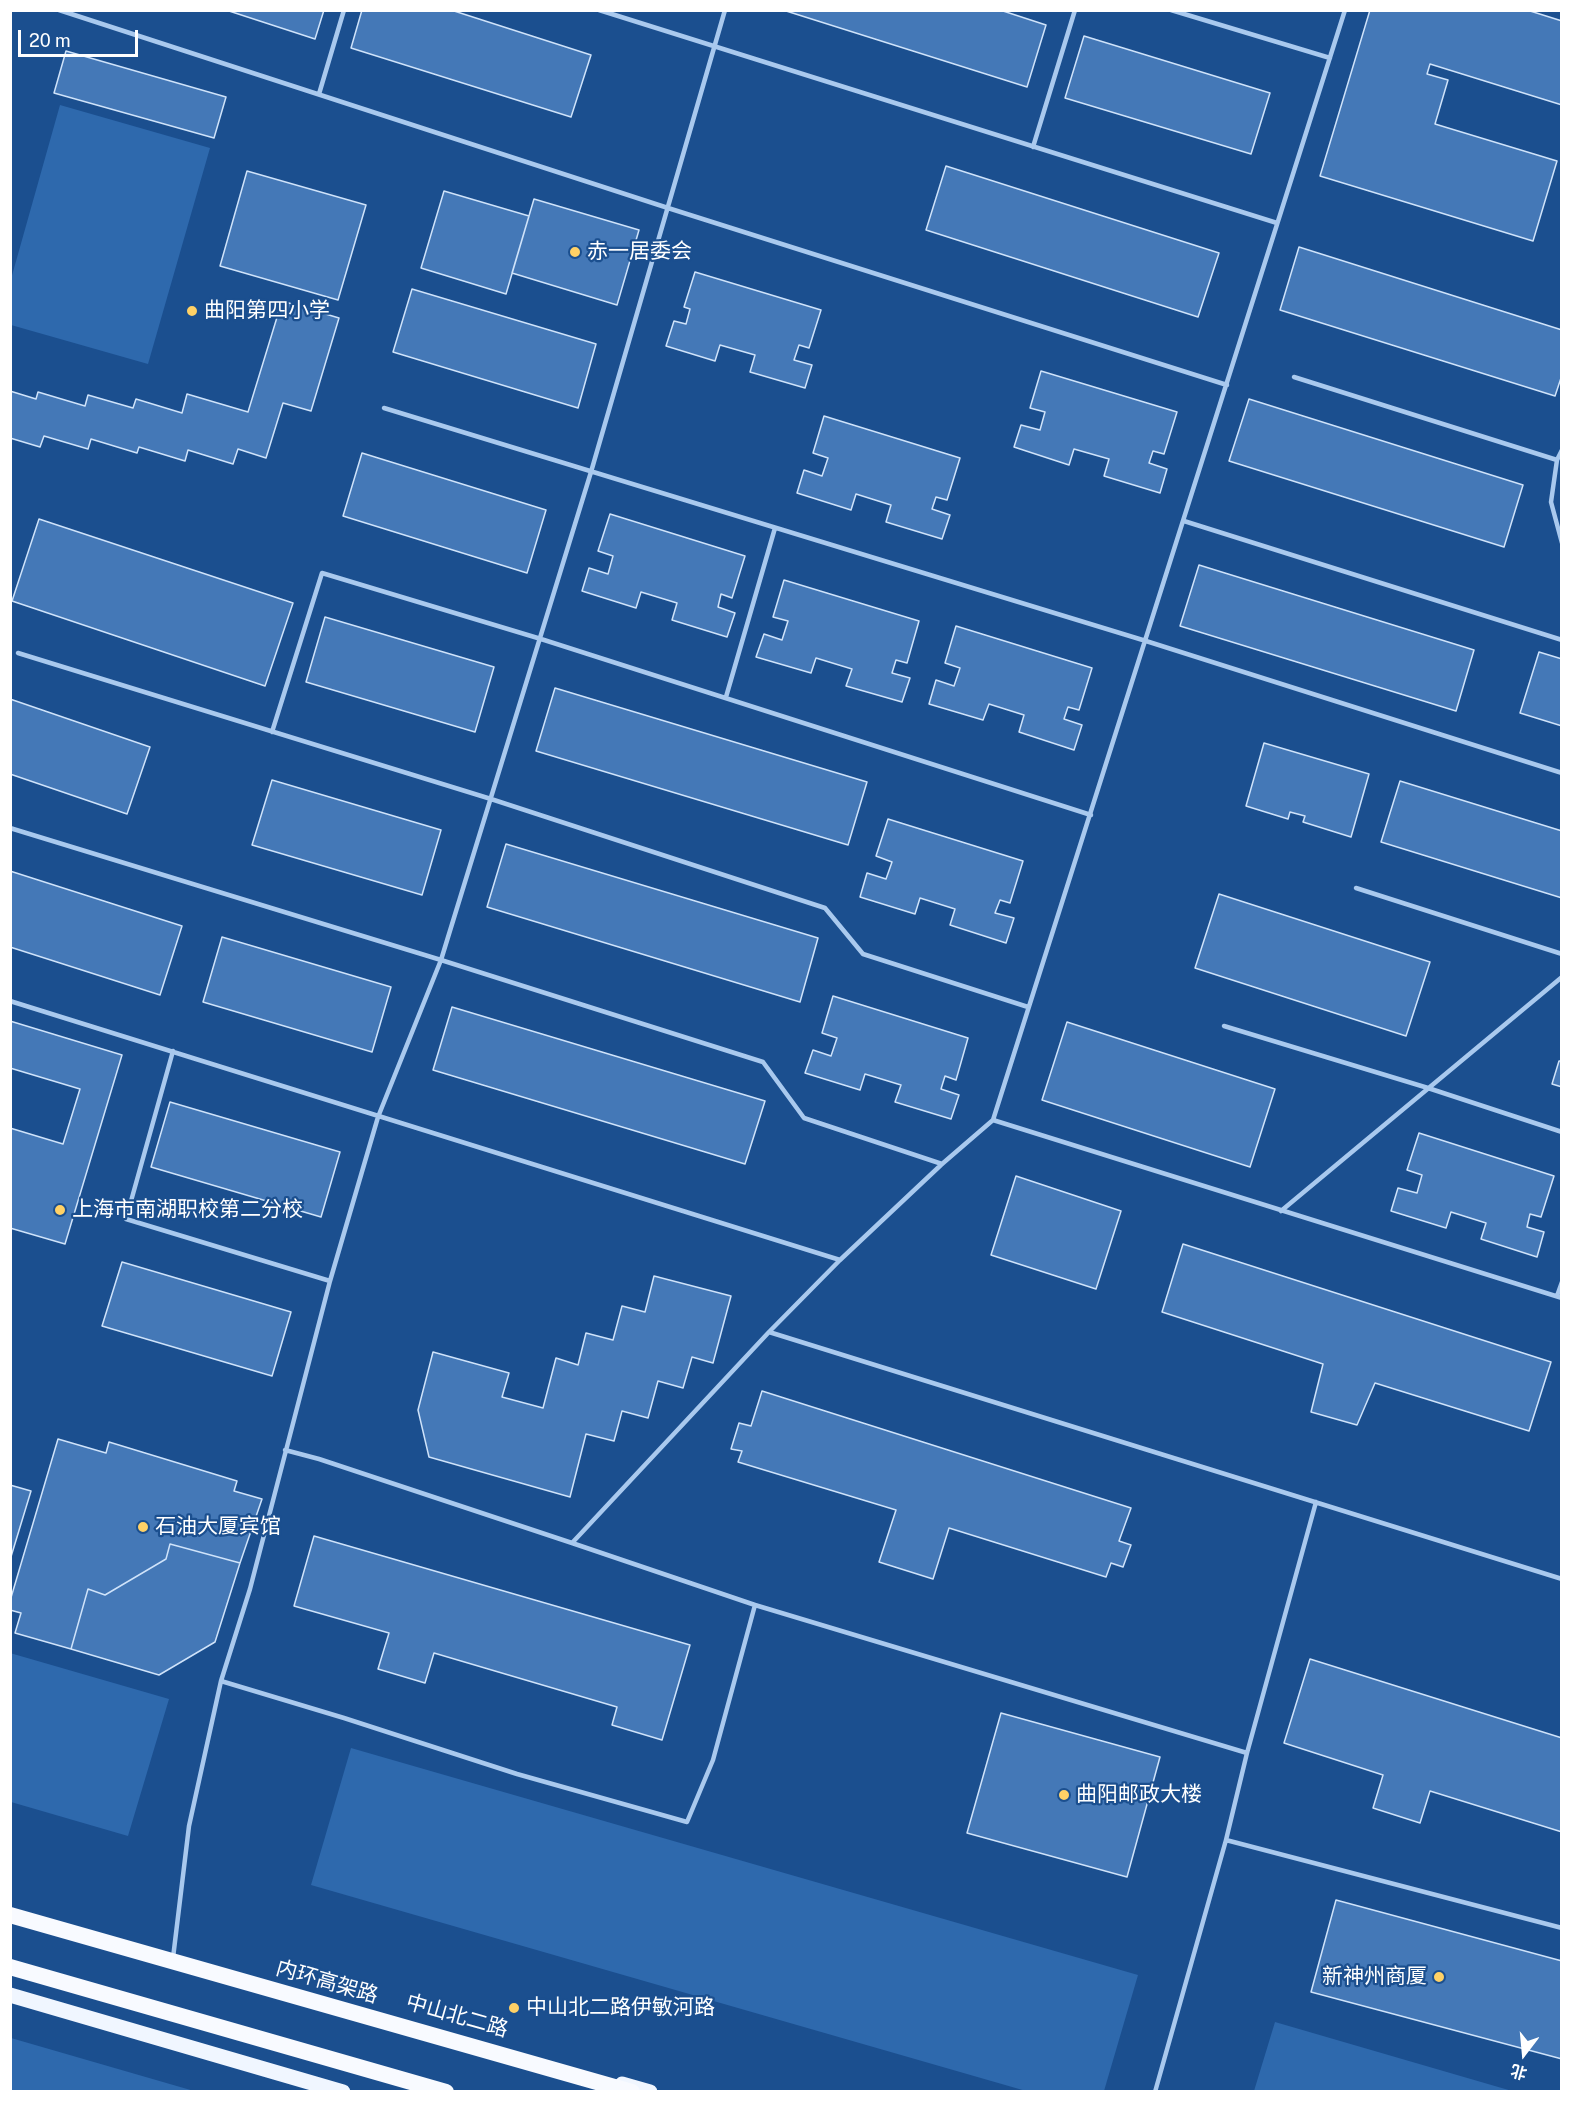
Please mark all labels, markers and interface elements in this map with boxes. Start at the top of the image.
scale bar [21,18,141,56]
text: 20 m [29,30,71,51]
place label: 赤一居委会 [587,239,692,265]
marker: 赤一居委会 [568,245,582,259]
place label: 曲阳第四小学 [204,298,330,324]
marker: 曲阳第四小学 [185,304,199,318]
place label: 上海市南湖职校第二分校 [72,1197,303,1223]
marker: 上海市南湖职校第二分校 [53,1203,67,1217]
place label: 石油大厦宾馆 [155,1514,281,1540]
marker: 石油大厦宾馆 [136,1520,150,1534]
place label: 曲阳邮政大楼 [1076,1782,1202,1808]
marker: 曲阳邮政大楼 [1057,1788,1071,1802]
street label: 内环高架路 [273,1955,381,2009]
place label: 新神州商厦 [1322,1964,1427,1990]
marker: 新神州商厦 [1432,1970,1446,1984]
street label: 中山北二路 [403,1989,511,2043]
place label: 中山北二路伊敏河路 [526,1995,715,2021]
marker: 中山北二路伊敏河路 [507,2001,521,2015]
north arrow [1494,2024,1554,2084]
text: 北 [1509,2060,1529,2083]

